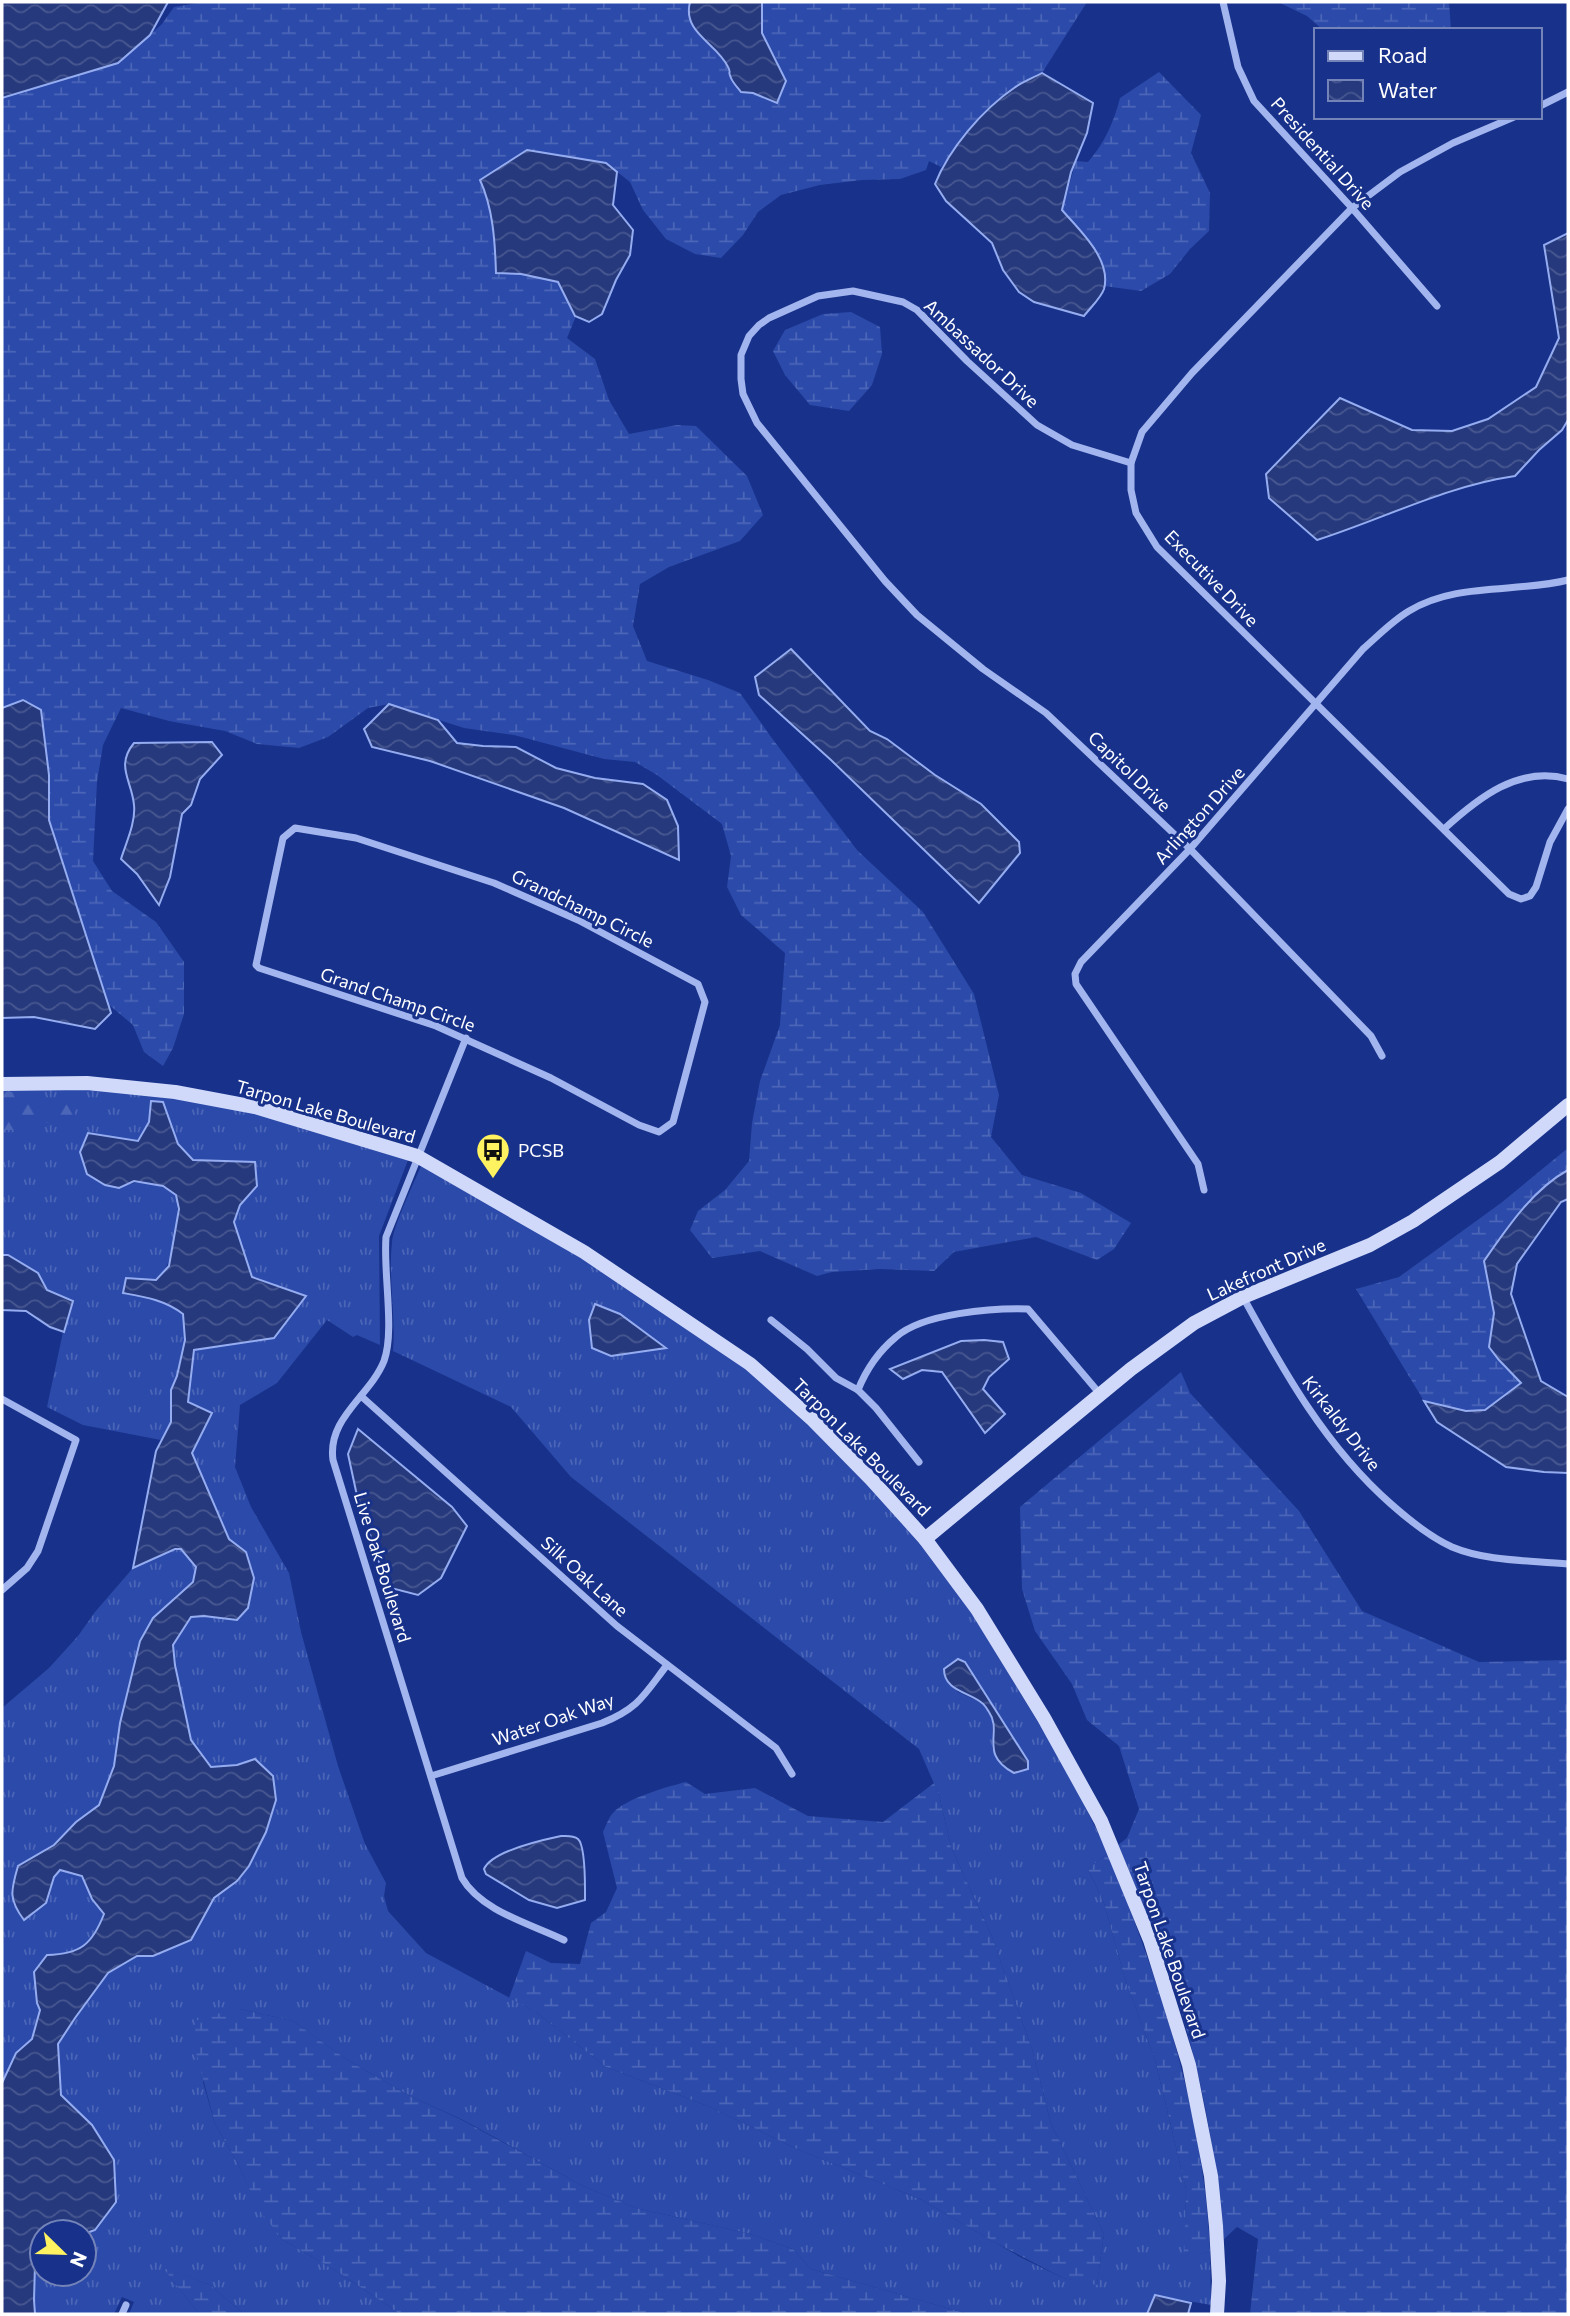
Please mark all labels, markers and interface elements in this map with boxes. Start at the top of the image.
legend [1314,28,1542,119]
text: Road [1378,42,1427,67]
text: Water [1378,77,1437,102]
street label: Presidential Drive [1267,92,1379,214]
street label: Ambassador Drive [920,294,1044,412]
street label: Executive Drive [1160,525,1264,631]
street label: Capitol Drive [1084,726,1176,816]
street label: Arlington Drive [1149,762,1249,868]
street label: Grandchamp Circle [508,864,658,952]
street label: Grand Champ Circle [318,962,478,1036]
street label: Tarpon Lake Boulevard [234,1075,418,1147]
bus stop icon: PCSB [474,1131,512,1180]
place label: PCSB [518,1139,564,1161]
street label: Lakefront Drive [1203,1233,1329,1305]
street label: Kirkaldy Drive [1298,1371,1386,1475]
street label: Tarpon Lake Boulevard [789,1374,935,1520]
street label: Live Oak Boulevard [350,1489,416,1645]
street label: Silk Oak Lane [537,1531,633,1621]
street label: Water Oak Way [489,1688,617,1750]
street label: Tarpon Lake Boulevard [1129,1859,1211,2041]
north arrow [28,2218,98,2288]
text: N [66,2249,92,2271]

